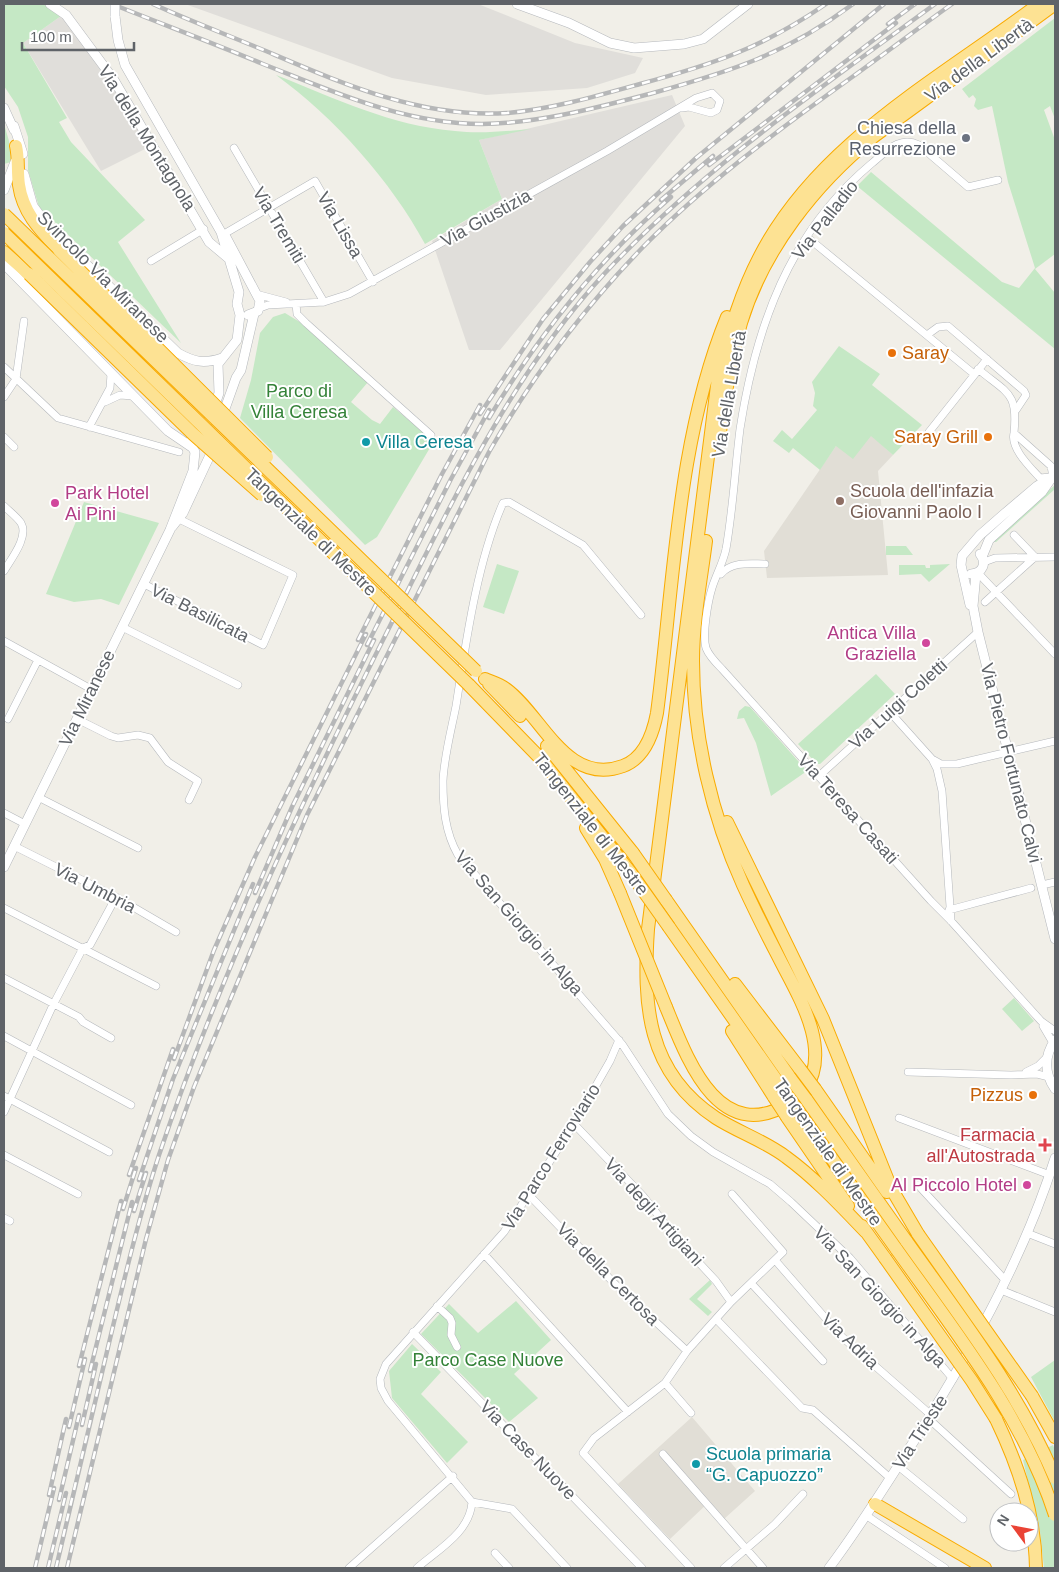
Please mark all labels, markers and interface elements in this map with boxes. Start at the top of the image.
street label: Via della Libertà [921,13,1038,106]
scale bar [22,20,135,52]
text: 100 m [30,28,72,45]
street label: Via della Montagnola [94,62,200,215]
place label: Chiesa della Resurrezione [849,118,957,159]
marker: Chiesa della Resurrezione [960,132,972,144]
street label: Via Palladio [788,177,862,263]
street label: Via Tremiti [249,184,309,266]
street label: Via Giustizia [438,185,535,251]
street label: Via Lissa [313,189,367,262]
street label: Svincolo Via Miranese [33,207,173,347]
street label: Via della Libertà [708,328,750,459]
place label: Saray [902,343,949,363]
marker: Saray [886,347,898,359]
park label: Parco di Villa Ceresa [251,381,348,422]
place label: Saray Grill [894,427,978,447]
marker: Saray Grill [982,431,994,443]
place label: Villa Ceresa [376,432,474,452]
marker: Villa Ceresa [360,436,372,448]
street label: Tangenziale di Mestre [241,464,381,600]
place label: Scuola dell'infazia Giovanni Paolo I [850,481,995,522]
place label: Park Hotel Ai Pini [65,483,149,524]
marker: Scuola dell'infazia Giovanni Paolo I [834,495,846,507]
marker: Park Hotel Ai Pini [49,497,61,509]
street label: Via Basilicata [147,580,253,647]
place label: Antica Villa Graziella [827,623,917,664]
marker: Antica Villa Graziella [920,637,932,649]
street label: Via Miranese [55,647,119,749]
street label: Via Luigi Coletti [845,655,951,753]
street label: Via Pietro Fortunato Calvi [977,661,1045,865]
street label: Tangenziale di Mestre [529,749,653,899]
street label: Via Teresa Casati [794,750,902,868]
street label: Via San Giorgio in Alga [451,847,588,1000]
street label: Via Umbria [51,859,140,917]
street label: Tangenziale di Mestre [770,1075,886,1229]
street label: Via Parco Ferroviario [498,1080,604,1234]
place label: Pizzus [970,1085,1023,1105]
marker: Pizzus [1027,1089,1039,1101]
place label: Farmacia all'Autostrada [926,1125,1036,1166]
marker: Farmacia all'Autostrada [1039,1139,1051,1151]
street label: Via degli Artigiani [600,1154,708,1270]
place label: Al Piccolo Hotel [891,1175,1017,1195]
marker: Al Piccolo Hotel [1021,1179,1033,1191]
street label: Via della Certosa [553,1219,664,1330]
street label: Via San Giorgio in Alga [810,1223,951,1372]
street label: Via Adria [817,1309,883,1374]
park label: Parco Case Nuove [412,1350,564,1370]
street label: Via Trieste [889,1391,951,1473]
street label: Via Case Nuove [476,1396,580,1504]
place label: Scuola primaria “G. Capuozzo” [706,1444,832,1485]
marker: Scuola primaria “G. Capuozzo” [690,1458,702,1470]
north arrow [989,1502,1039,1552]
text: N [994,1512,1012,1529]

